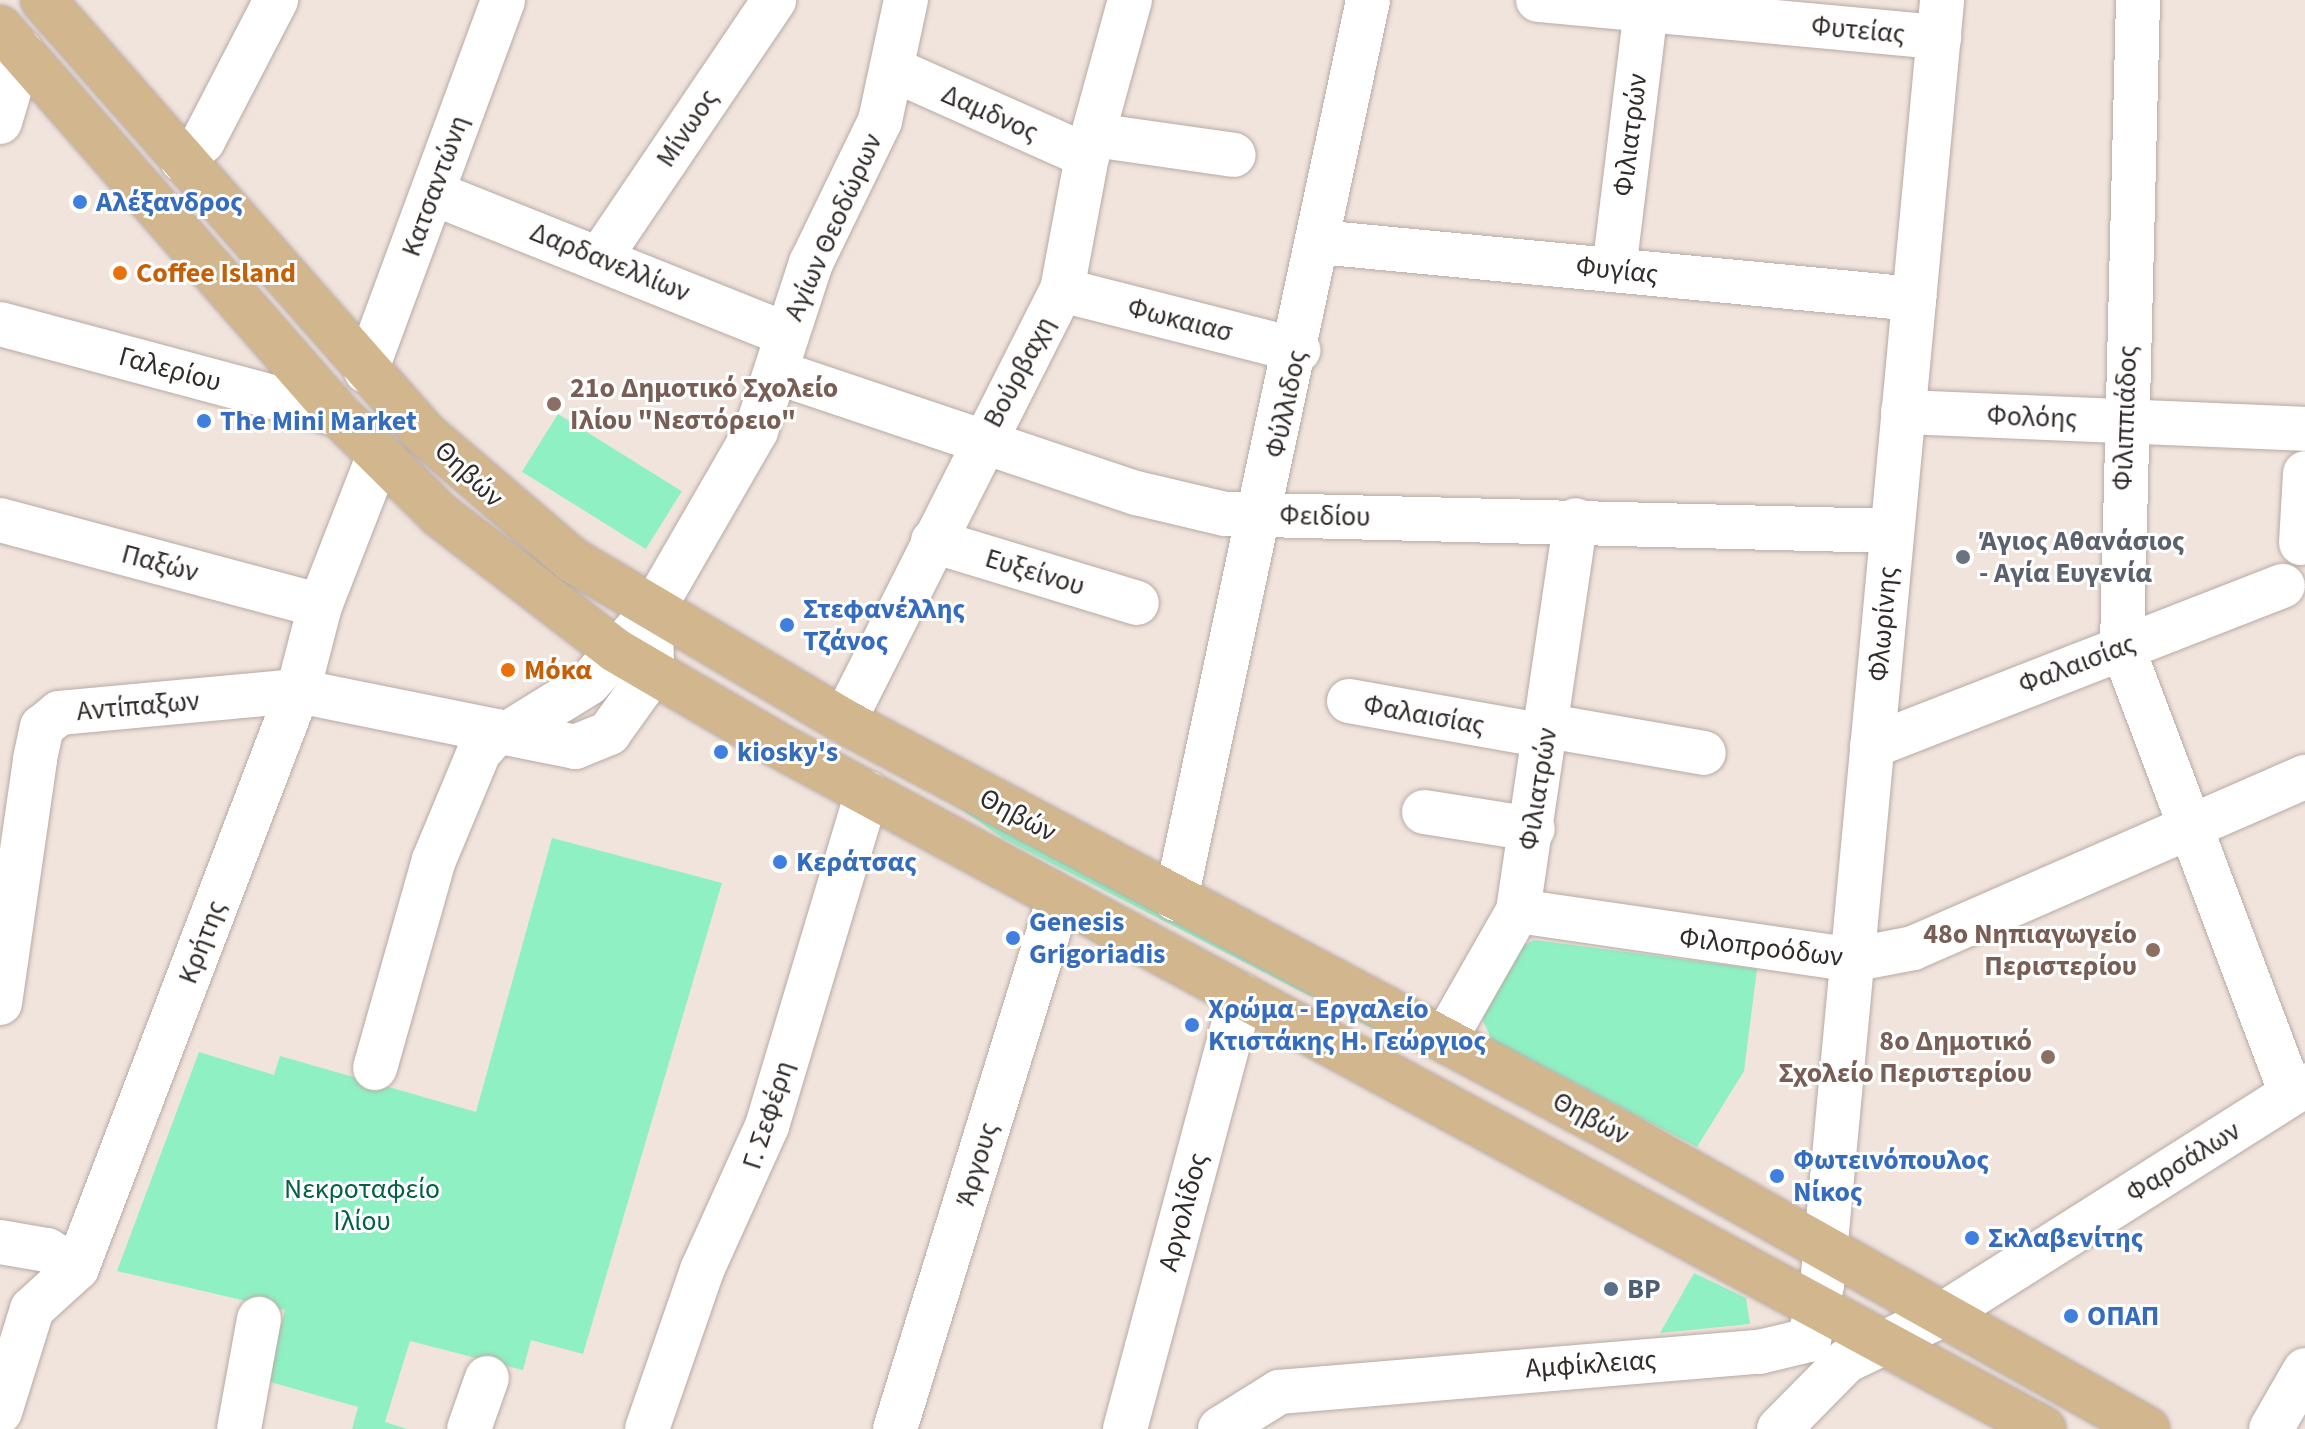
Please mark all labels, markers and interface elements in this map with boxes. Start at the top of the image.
street label: Φυτείας [1810,9,1906,51]
street label: Φιλιατρών [1606,71,1654,199]
street label: Δαμδνος [936,77,1044,149]
street label: Μίνωος [649,82,725,174]
street label: Κατσαντώνη [394,111,476,261]
street label: Αγίων Θεοδώρων [777,128,889,326]
place label: Αλέξανδρος [96,185,243,219]
marker: Αλέξανδρος [71,193,89,211]
street label: Δαρδανελλίων [525,215,695,309]
street label: Φυγίας [1574,249,1660,291]
place label: Coffee Island [136,256,296,290]
marker: Coffee Island [111,264,129,282]
street label: Φωκαιασ [1124,291,1236,349]
street label: Βούρβαχη [976,311,1062,433]
street label: Γαλερίου [115,339,225,399]
street label: Φιλιππιάδος [2106,345,2144,491]
street label: Φύλλιδος [1258,347,1314,461]
place label: 21ο Δημοτικό Σχολείο Ιλίου "Νεστόρειο" [570,371,838,437]
marker: 21ο Δημοτικό Σχολείο Ιλίου "Νεστόρειο" [545,395,563,413]
street label: Φολόης [1986,399,2078,435]
place label: The Mini Market [220,404,417,438]
marker: The Mini Market [195,412,213,430]
street label: Θηβών [428,434,510,514]
street label: Φειδίου [1279,498,1371,534]
place label: Άγιος Αθανάσιος - Αγία Ευγενία [1979,524,2185,590]
street label: Παξών [118,537,202,589]
street label: Ευξείνου [981,541,1089,603]
marker: Άγιος Αθανάσιος - Αγία Ευγενία [1954,548,1972,566]
street label: Φλωρίνης [1861,565,1905,683]
place label: Στεφανέλλης Τζάνος [803,592,965,658]
marker: Στεφανέλλης Τζάνος [778,616,796,634]
street label: Φαλαισίας [2014,626,2140,702]
place label: Μόκα [524,653,592,687]
marker: Μόκα [499,661,517,679]
street label: Αντίπαξων [75,684,201,728]
street label: Φαλαισίας [1361,688,1487,742]
street label: Φιλιατρών [1512,725,1564,853]
place label: kiosky's [737,735,838,769]
marker: kiosky's [712,743,730,761]
street label: Θηβών [974,781,1062,849]
place label: Κεράτσας [796,845,917,879]
marker: Κεράτσας [771,853,789,871]
street label: Κρήτης [171,896,233,988]
place label: Genesis Grigoriadis [1029,905,1166,971]
place label: 48ο Νηπιαγωγείο Περιστερίου [1923,917,2137,983]
street label: Φιλοπροόδων [1677,920,1845,974]
marker: Genesis Grigoriadis [1004,929,1022,947]
marker: 48ο Νηπιαγωγείο Περιστερίου [2144,941,2162,959]
place label: Χρώμα - Εργαλείο Κτιστάκης Η. Γεώργιος [1208,992,1486,1058]
marker: Χρώμα - Εργαλείο Κτιστάκης Η. Γεώργιος [1183,1016,1201,1034]
place label: 8ο Δημοτικό Σχολείο Περιστερίου [1778,1024,2032,1090]
marker: 8ο Δημοτικό Σχολείο Περιστερίου [2039,1048,2057,1066]
street label: Γ. Σεφέρη [735,1057,801,1173]
street label: Θηβών [1547,1084,1635,1152]
street label: Φαρσάλων [2120,1114,2246,1210]
street label: Άργους [948,1118,1006,1210]
place label: Φωτεινόπουλος Νίκος [1793,1143,1989,1209]
street label: Αργολίδος [1151,1149,1215,1275]
marker: Φωτεινόπουλος Νίκος [1768,1167,1786,1185]
park label: Νεκροταφείο Ιλίου [284,1172,440,1238]
place label: Σκλαβενίτης [1988,1221,2143,1255]
marker: Σκλαβενίτης [1963,1229,1981,1247]
place label: BP [1627,1272,1661,1306]
marker: BP [1602,1280,1620,1298]
place label: ΟΠΑΠ [2087,1299,2159,1333]
marker: ΟΠΑΠ [2062,1307,2080,1325]
street label: Αμφίκλειας [1524,1343,1658,1385]

